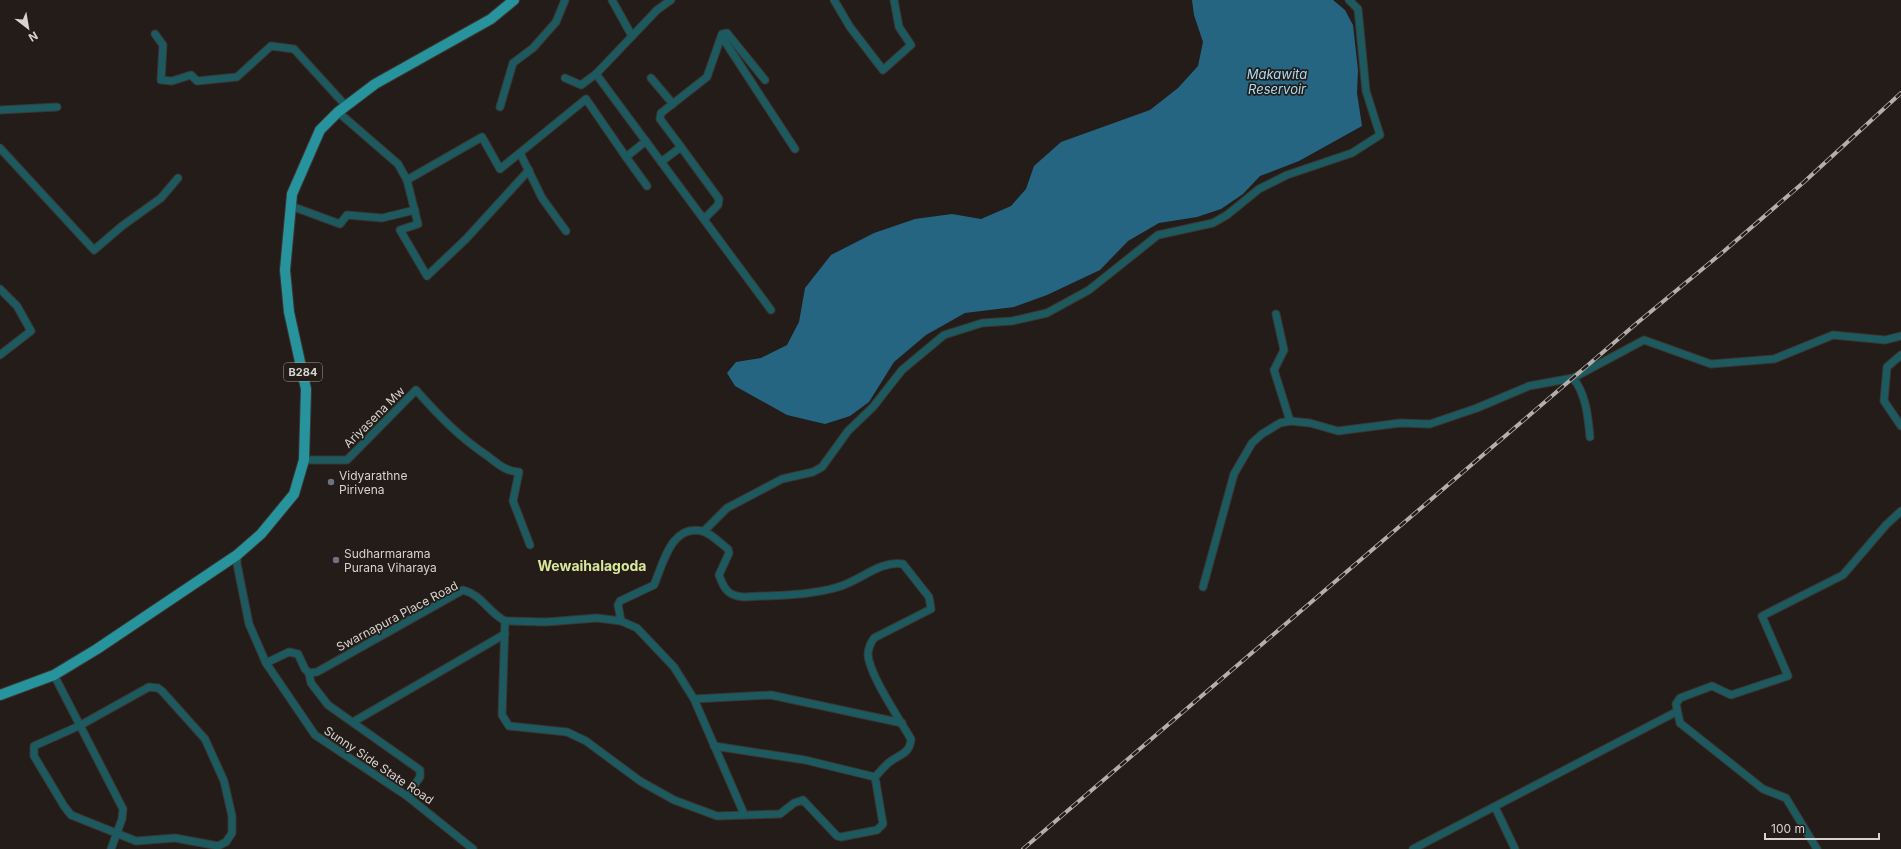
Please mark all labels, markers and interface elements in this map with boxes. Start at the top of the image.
north arrow [8,8,48,48]
text: N [26,28,40,45]
water label: Makawita Reservoir [1247,66,1307,97]
road number: B284 [284,363,322,381]
street label: Ariyasena Mw [340,383,408,451]
place label: Vidyarathne Pirivena [339,468,407,497]
marker: Vidyarathne Pirivena [326,477,336,487]
place label: Sudharmarama Purana Viharaya [344,546,437,575]
marker: Sudharmarama Purana Viharaya [331,555,341,565]
district label: Wewaihalagoda [538,557,646,574]
street label: Swarnapura Place Road [334,578,460,654]
street label: Sunny Side State Road [321,723,437,807]
scale bar [1765,815,1879,841]
text: 100 m [1771,821,1805,836]

